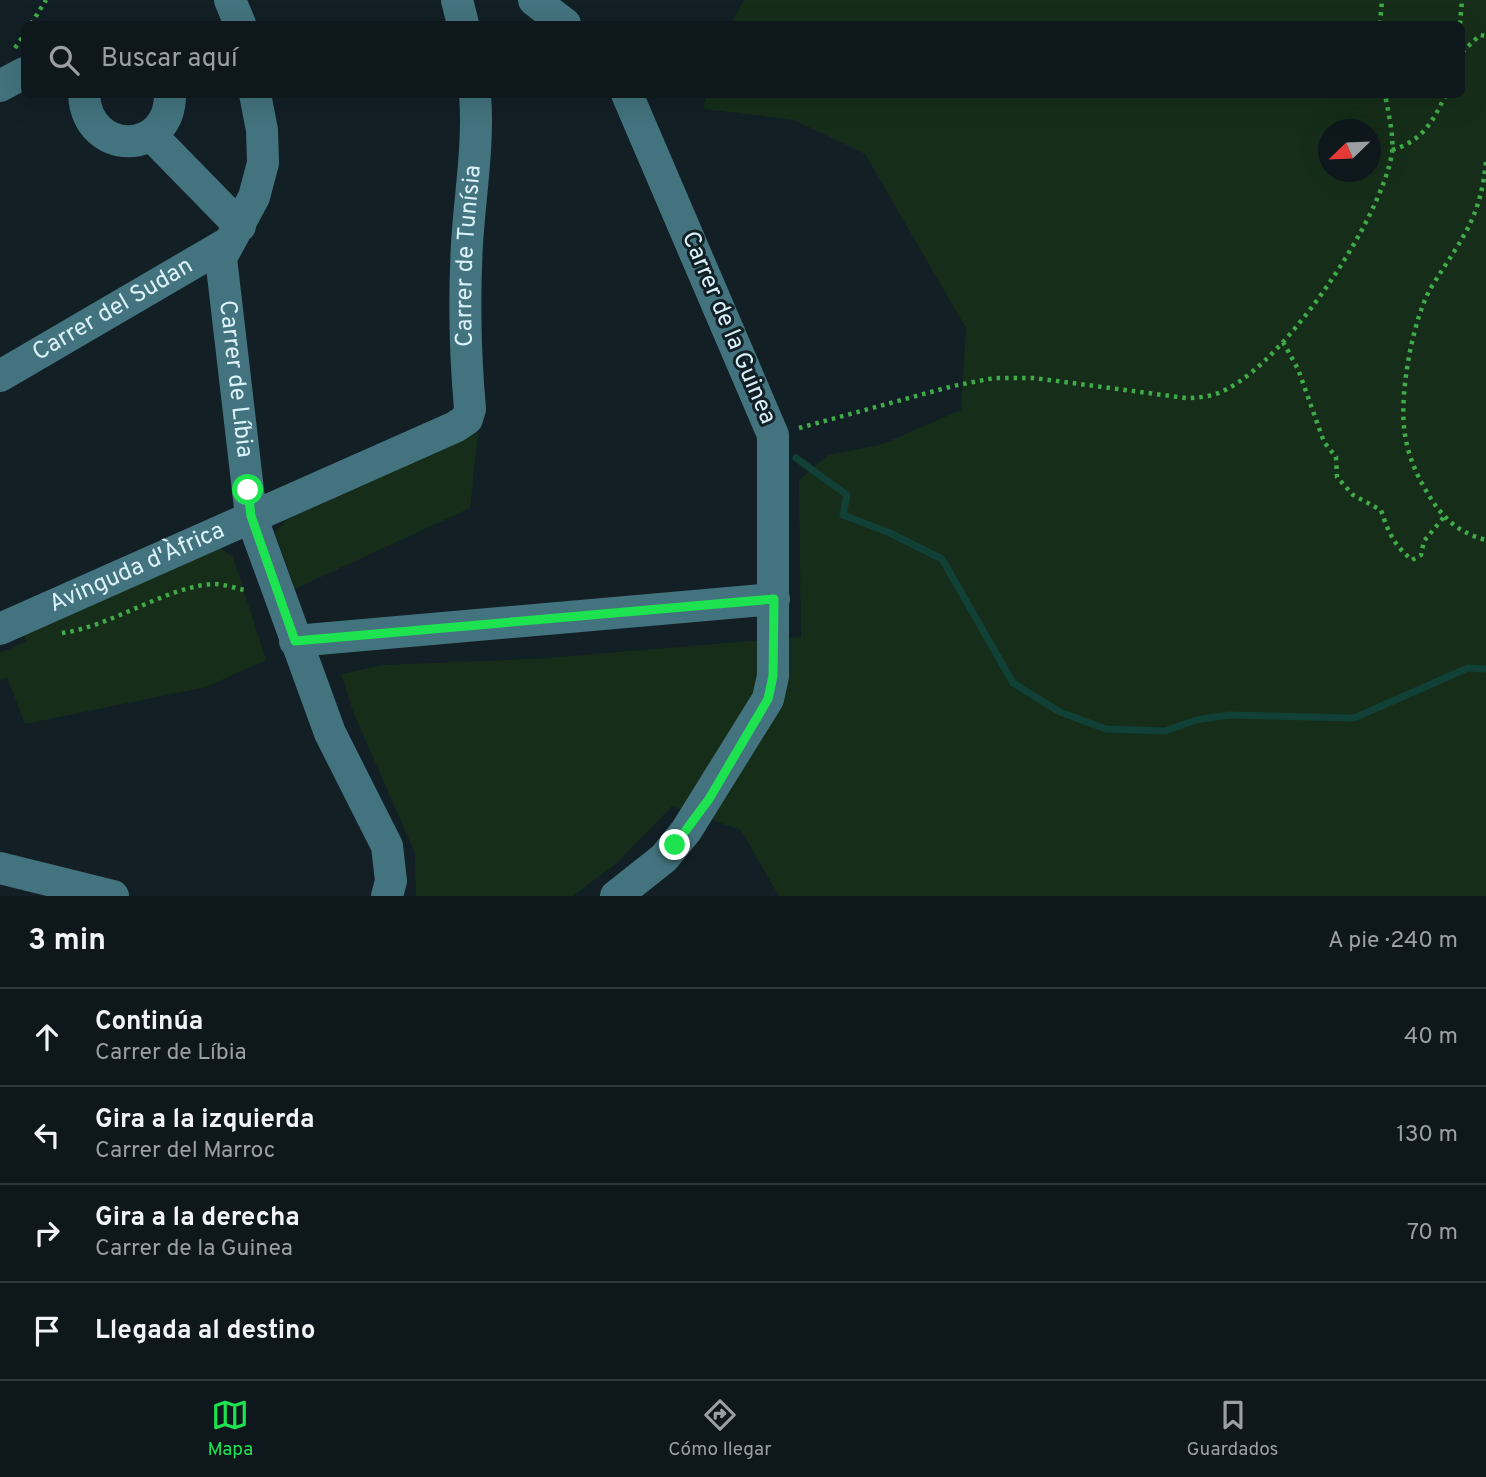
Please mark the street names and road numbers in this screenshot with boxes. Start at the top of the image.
street label: Carrer de Tunísia [450,164,489,347]
street label: Carrer de la Guinea [674,227,782,429]
street label: Carrer del Sudan [28,251,199,368]
street label: Carrer de Líbia [211,299,259,459]
street label: Avinguda d'Àfrica [45,516,229,620]

